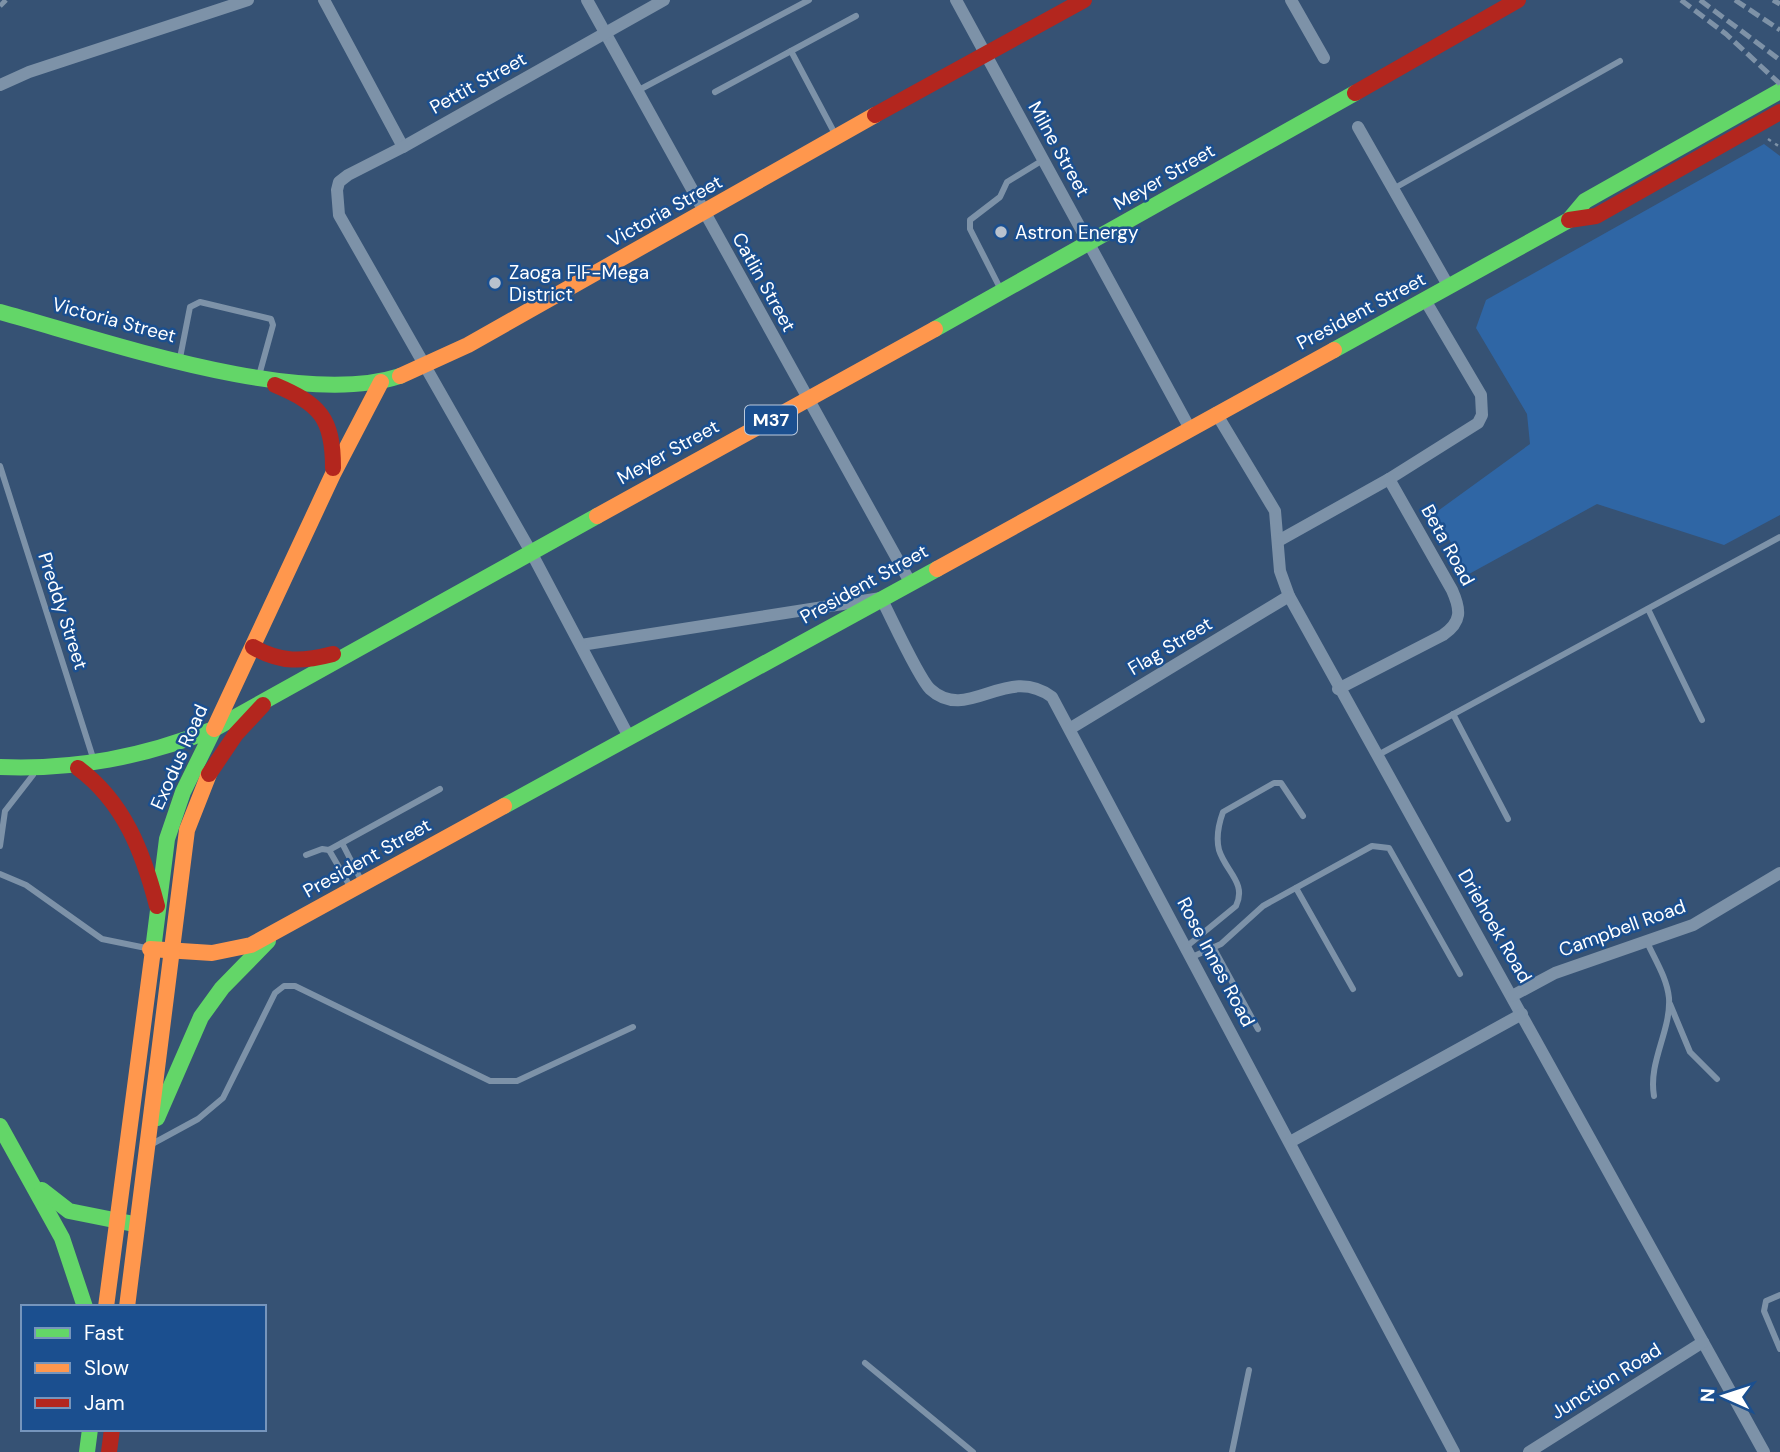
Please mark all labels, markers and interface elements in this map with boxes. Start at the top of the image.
street label: Pettit Street [425,46,531,120]
street label: Milne Street [1023,97,1095,201]
street label: Meyer Street [1109,138,1219,216]
street label: Victoria Street [603,169,727,253]
place label: Astron Energy [1015,220,1139,245]
marker: Astron Energy [993,224,1009,240]
street label: Catlin Street [726,228,802,336]
place label: Zaoga FIF-Mega District [509,260,649,307]
street label: President Street [1292,267,1430,355]
marker: Zaoga FIF-Mega District [487,275,503,291]
street label: Victoria Street [49,291,179,349]
road number: M37 [745,406,797,434]
street label: Meyer Street [613,414,723,490]
street label: Beta Road [1415,500,1481,590]
street label: President Street [796,539,932,629]
street label: Preddy Street [32,549,94,673]
street label: Flag Street [1123,611,1217,681]
street label: Exodus Road [145,700,213,814]
street label: President Street [299,813,435,903]
street label: Driehoek Road [1452,865,1538,987]
street label: Rose Innes Road [1171,893,1261,1031]
street label: Campbell Road [1555,893,1689,963]
legend [21,1305,266,1431]
text: Fast [84,1319,124,1347]
street label: Junction Road [1546,1337,1666,1425]
text: Slow [84,1354,129,1382]
north arrow [1689,1361,1759,1431]
text: N [1695,1388,1720,1403]
text: Jam [84,1389,125,1417]

